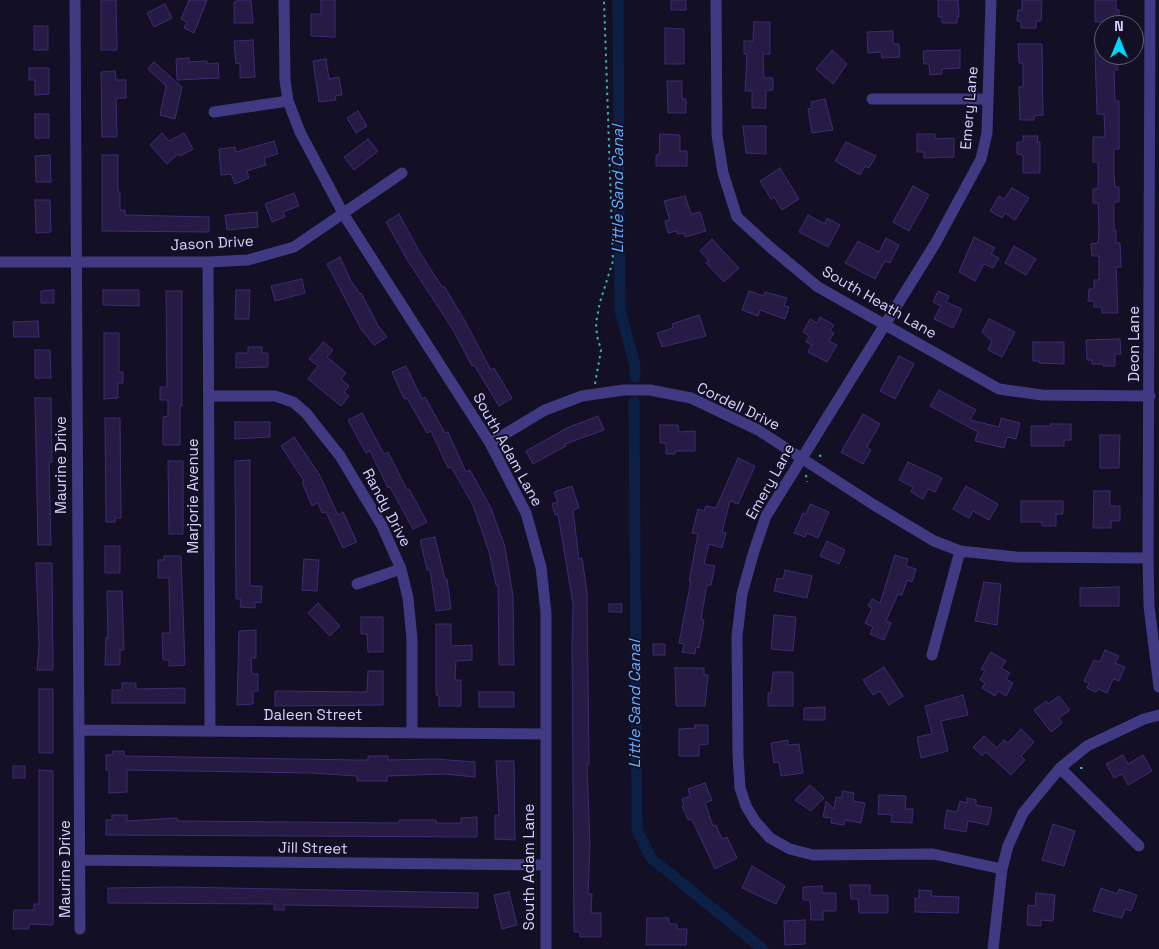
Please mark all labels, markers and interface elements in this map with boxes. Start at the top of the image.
north arrow [1094,15,1144,65]
text: N [1114,17,1124,35]
street label: Emery Lane [957,65,983,151]
water label: Little Sand Canal [609,125,629,253]
street label: Jason Drive [170,233,254,255]
street label: South Heath Lane [819,263,939,343]
street label: Deon Lane [1126,306,1144,382]
street label: Cordell Drive [694,379,782,435]
street label: South Adam Lane [468,390,546,510]
street label: Maurine Drive [53,416,71,514]
street label: Marjorie Avenue [185,438,203,554]
street label: Emery Lane [743,441,799,523]
street label: Randy Drive [358,466,414,550]
water label: Little Sand Canal [626,640,646,768]
street label: Daleen Street [264,707,362,725]
street label: South Adam Lane [521,804,539,930]
street label: Maurine Drive [57,820,75,918]
street label: Jill Street [278,839,348,859]

